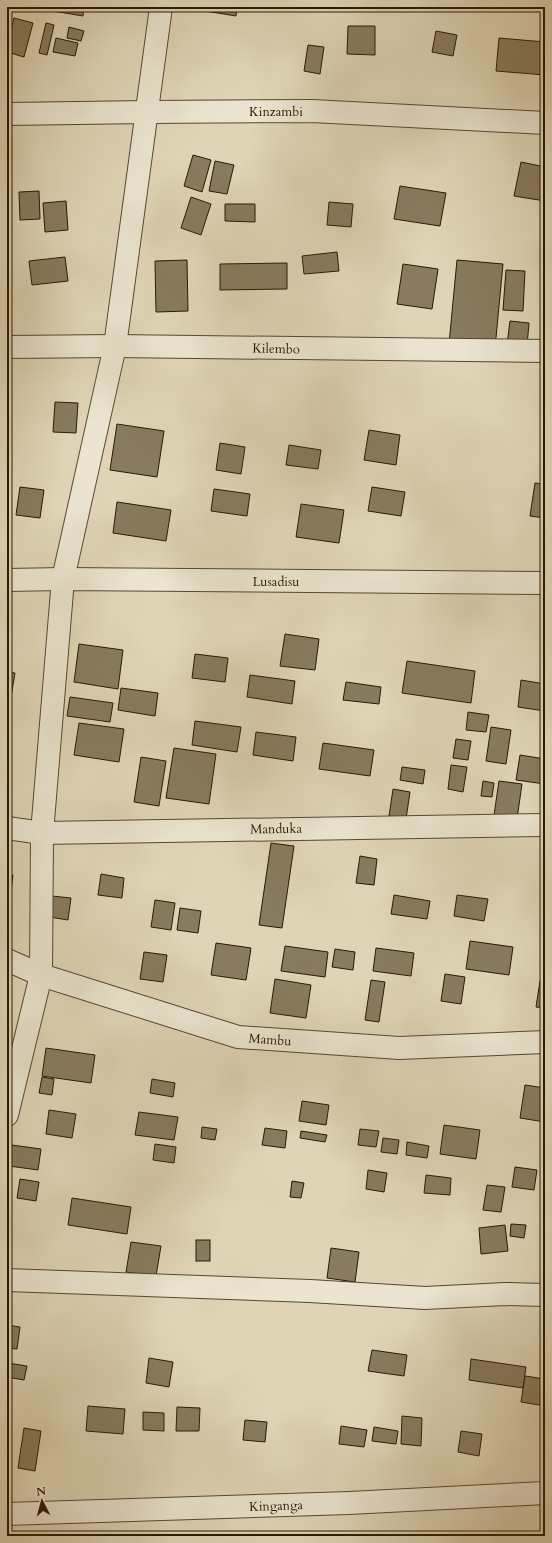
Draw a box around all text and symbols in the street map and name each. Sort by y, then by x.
street label: Kinzambi [249,103,303,121]
street label: Kilembo [252,340,300,358]
street label: Lusadisu [252,573,300,591]
street label: Manduka [250,820,302,838]
street label: Mambu [248,1030,292,1050]
north arrow [22,1481,62,1521]
text: N [35,1484,47,1500]
street label: Kinganga [249,1496,304,1516]

